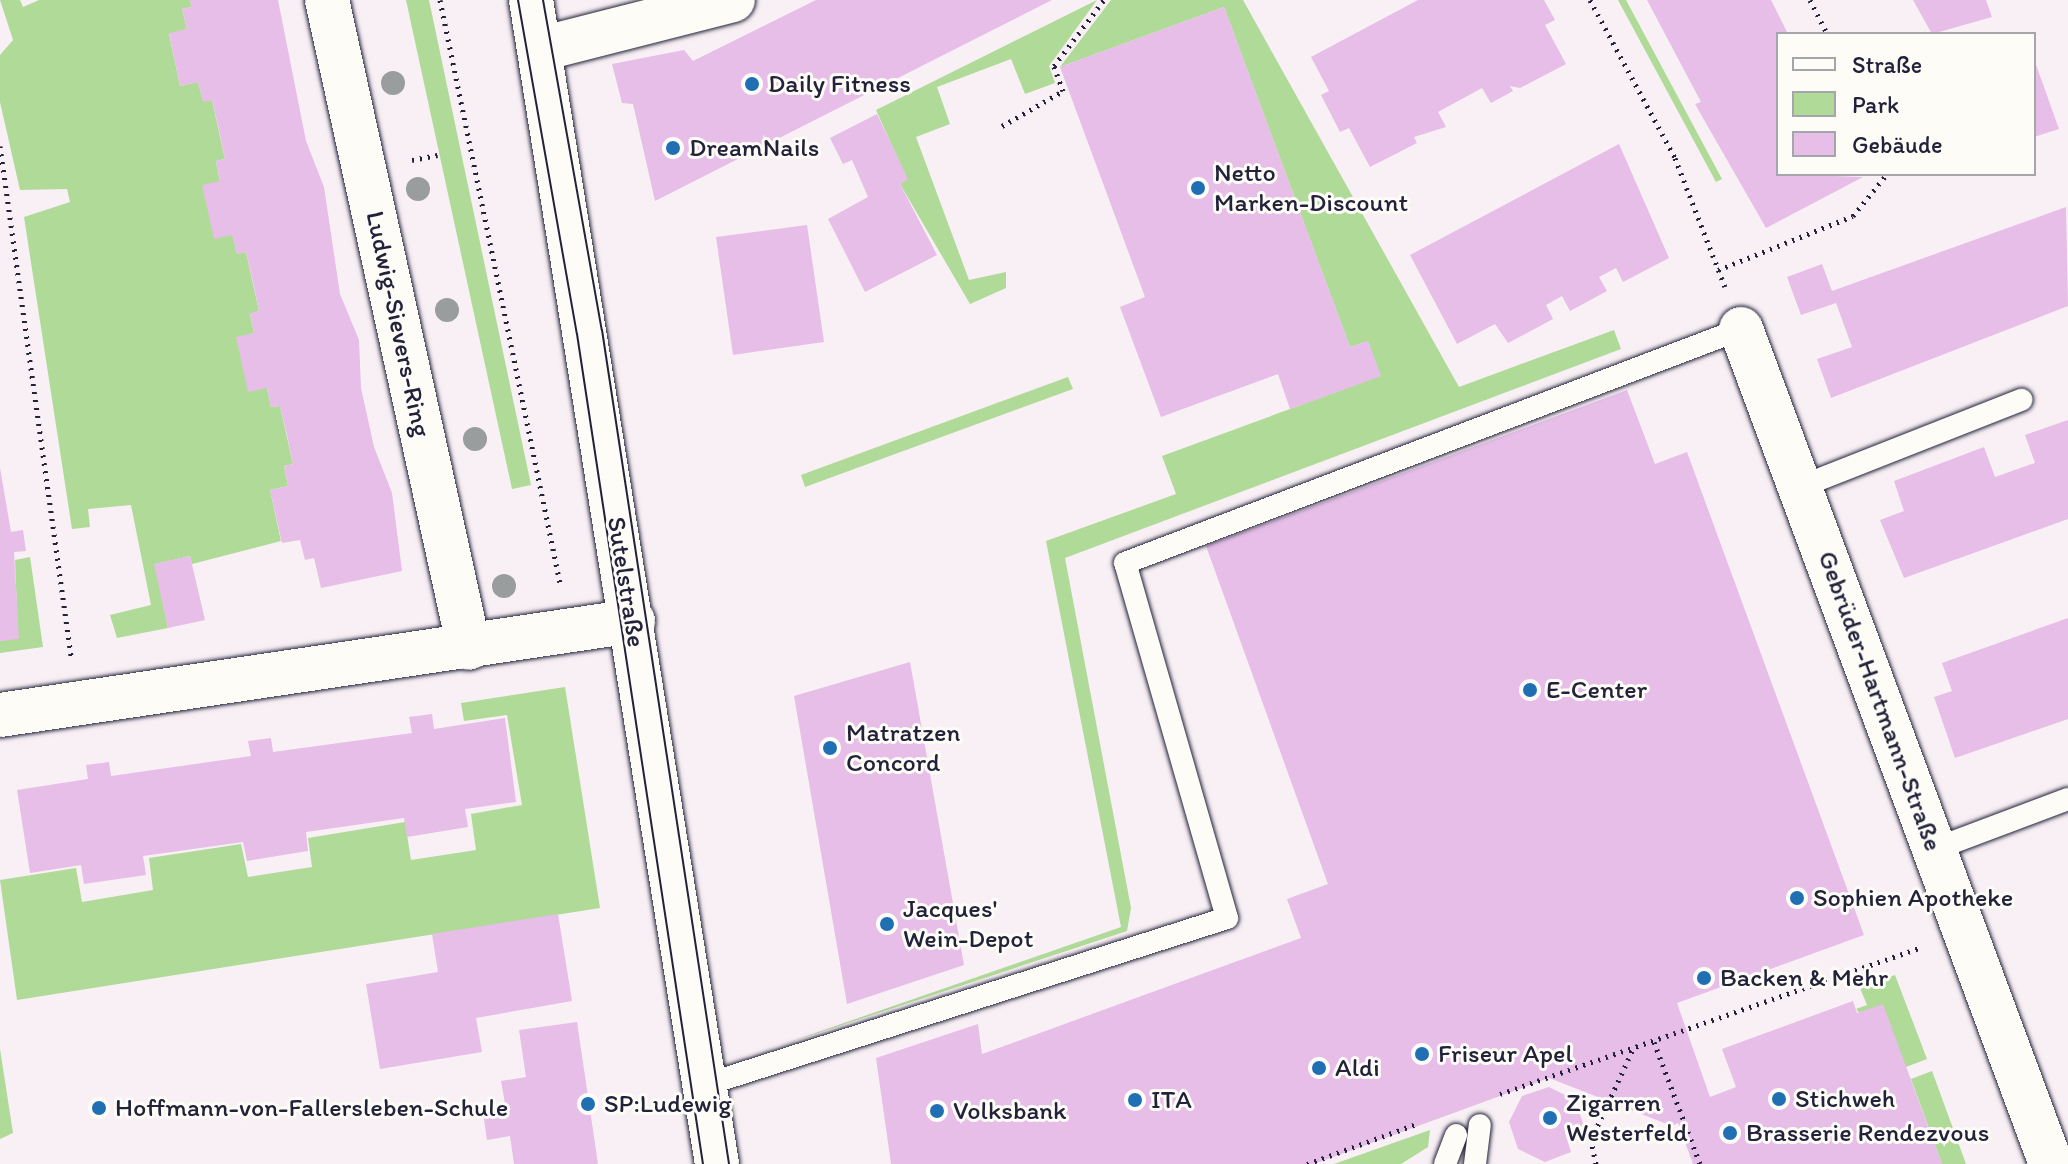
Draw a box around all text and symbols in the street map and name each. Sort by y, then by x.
legend [1776,32,2036,176]
text: Straße [1852,50,1922,79]
place label: Daily Fitness [768,68,910,100]
marker: Daily Fitness [743,75,761,93]
text: Park [1852,90,1899,119]
text: Gebäude [1852,130,1943,159]
place label: DreamNails [689,132,819,164]
marker: DreamNails [664,139,682,157]
place label: Netto Marken-Discount [1214,157,1408,218]
marker: Netto Marken-Discount [1189,179,1207,197]
street label: Ludwig-Sievers-Ring [359,208,437,440]
street label: Sutelstraße [600,515,652,649]
street label: Gebrüder-Hartmann-Straße [1811,547,1949,855]
place label: E-Center [1546,674,1647,706]
marker: E-Center [1521,681,1539,699]
place label: Matratzen Concord [846,717,960,778]
marker: Matratzen Concord [821,739,839,757]
place label: Sophien Apotheke [1813,882,2013,914]
marker: Sophien Apotheke [1788,889,1806,907]
place label: Jacques' Wein-Depot [903,893,1033,954]
marker: Jacques' Wein-Depot [878,915,896,933]
place label: Backen & Mehr [1720,962,1888,994]
marker: Backen & Mehr [1695,969,1713,987]
place label: Friseur Apel [1438,1038,1573,1070]
marker: Friseur Apel [1413,1045,1431,1063]
place label: Aldi [1335,1052,1380,1084]
marker: Aldi [1310,1059,1328,1077]
place label: Stichweh [1795,1083,1895,1115]
place label: ITA [1151,1084,1192,1116]
place label: Zigarren Westerfeld [1566,1087,1688,1148]
place label: SP:Ludewig [604,1088,732,1120]
marker: Stichweh [1770,1090,1788,1108]
marker: ITA [1126,1091,1144,1109]
place label: Hoffmann-von-Fallersleben-Schule [115,1092,508,1124]
marker: SP:Ludewig [579,1095,597,1113]
place label: Volksbank [953,1095,1066,1127]
marker: Hoffmann-von-Fallersleben-Schule [90,1099,108,1117]
marker: Volksbank [928,1102,946,1120]
marker: Zigarren Westerfeld [1541,1109,1559,1127]
place label: Brasserie Rendezvous [1746,1117,1990,1149]
marker: Brasserie Rendezvous [1721,1124,1739,1142]

